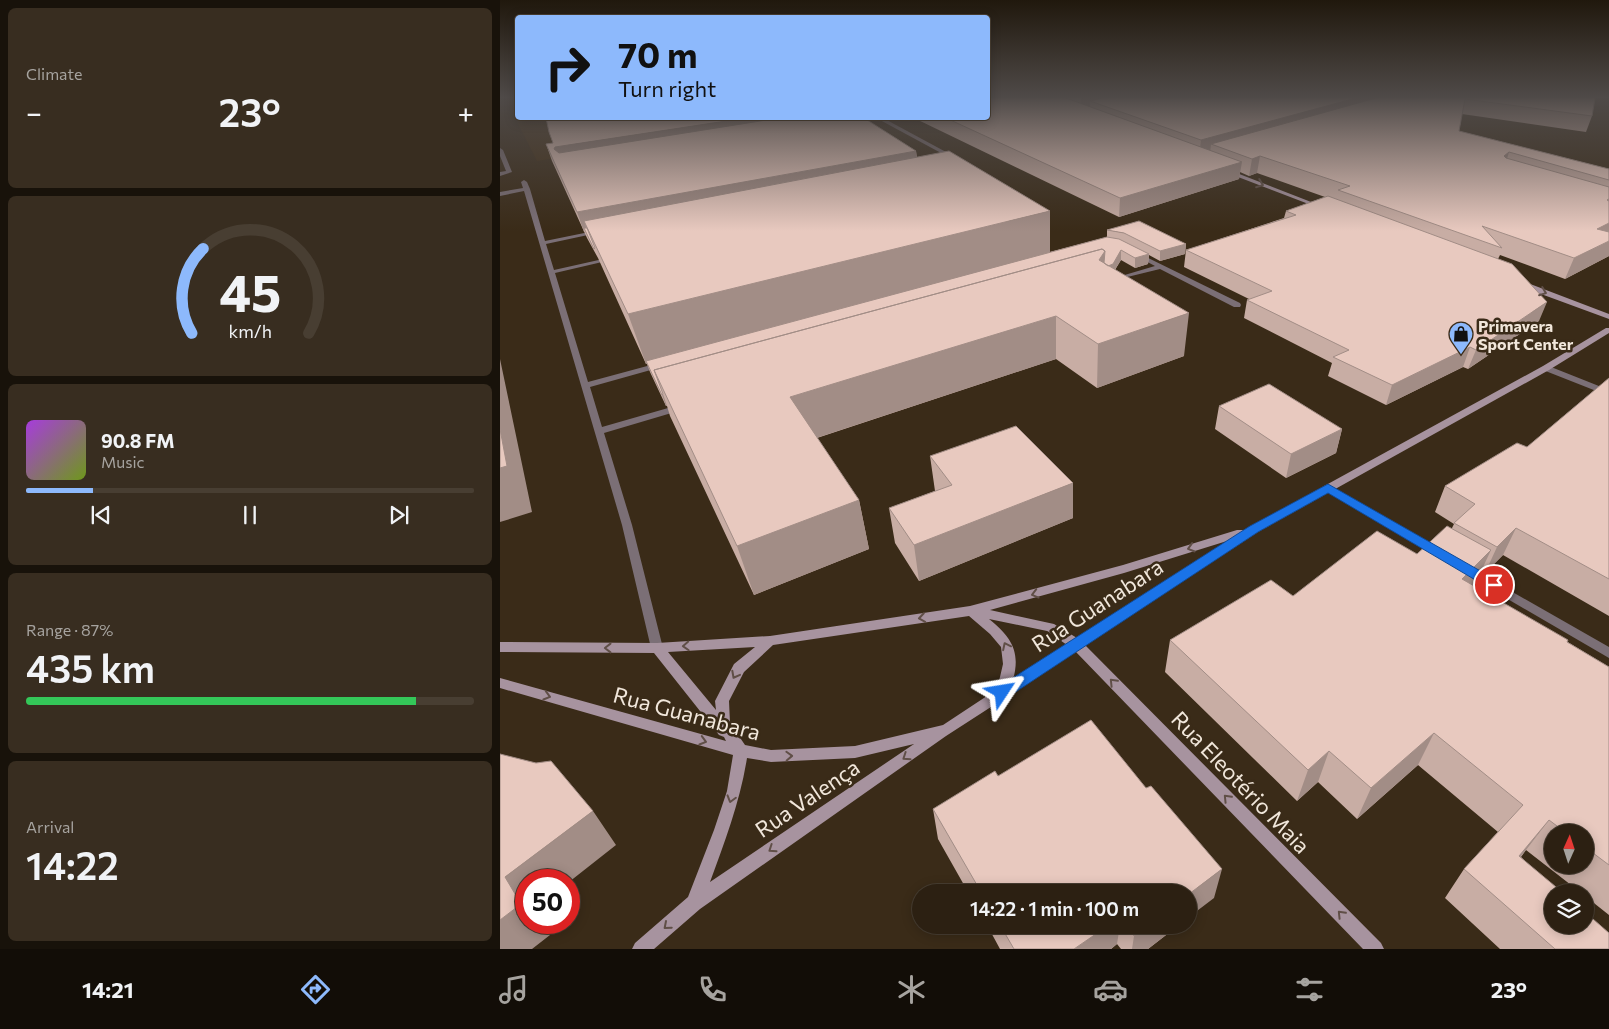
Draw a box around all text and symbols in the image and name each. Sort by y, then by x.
text: 70 m [618,32,698,75]
icon: right [535,35,600,100]
text: Climate [26,64,82,83]
text: Turn right [618,75,716,102]
text: 23° [219,88,281,135]
text: − [26,95,42,129]
text: + [458,95,474,129]
one-way arrow [1256,178,1264,188]
text: 45 [219,259,281,323]
one-way arrow [1538,286,1547,296]
place label: Primavera Sport Center [1478,316,1574,353]
text: km/h [228,320,272,342]
shop icon: Primavera Sport Center [1448,321,1474,355]
text: 90.8 FM [101,429,175,452]
text: Music [101,452,145,471]
icon: previous [87,501,115,529]
icon: pause [236,501,264,529]
icon: next [385,501,413,529]
one-way arrow [1187,543,1195,553]
street label: Rua Guanabara [1026,552,1168,658]
pin [1473,564,1515,606]
icon: arrive [1480,571,1508,599]
one-way arrow [1030,588,1039,599]
one-way arrow [917,612,925,623]
text: Range · 87% [26,620,113,639]
one-way arrow [682,641,690,652]
one-way arrow [1003,642,1013,651]
one-way arrow [604,643,612,653]
text: 435 km [26,644,155,691]
position arrow [975,665,1027,717]
one-way arrow [731,670,741,679]
one-way arrow [1110,679,1119,688]
street label: Rua Guanabara [610,680,764,746]
one-way arrow [542,691,550,701]
street label: Rua Eleotério Maia [1166,705,1316,859]
one-way arrow [699,735,707,745]
one-way arrow [785,750,793,761]
one-way arrow [902,751,911,761]
street label: Rua Valença [750,753,864,843]
one-way arrow [727,795,737,803]
one-way arrow [1224,795,1233,804]
text: Arrival [26,817,74,836]
north arrow [1544,824,1594,874]
map controls [1544,824,1594,934]
text: 14:22 [26,841,119,888]
one-way arrow [768,843,778,852]
speed limit sign: 50 [515,869,580,934]
button: layers [1544,884,1594,934]
text: 14:22 · 1 min · 100 m [970,897,1139,920]
one-way arrow [1338,911,1347,920]
one-way arrow [664,920,673,929]
icon: directions [298,972,333,1007]
icon: music [496,972,531,1007]
icon: phone [695,972,730,1007]
icon: climate [894,972,929,1007]
icon: car [1093,972,1128,1007]
icon: filters [1292,972,1327,1007]
text: 14:21 [82,976,134,1003]
text: 23° [1491,976,1527,1003]

